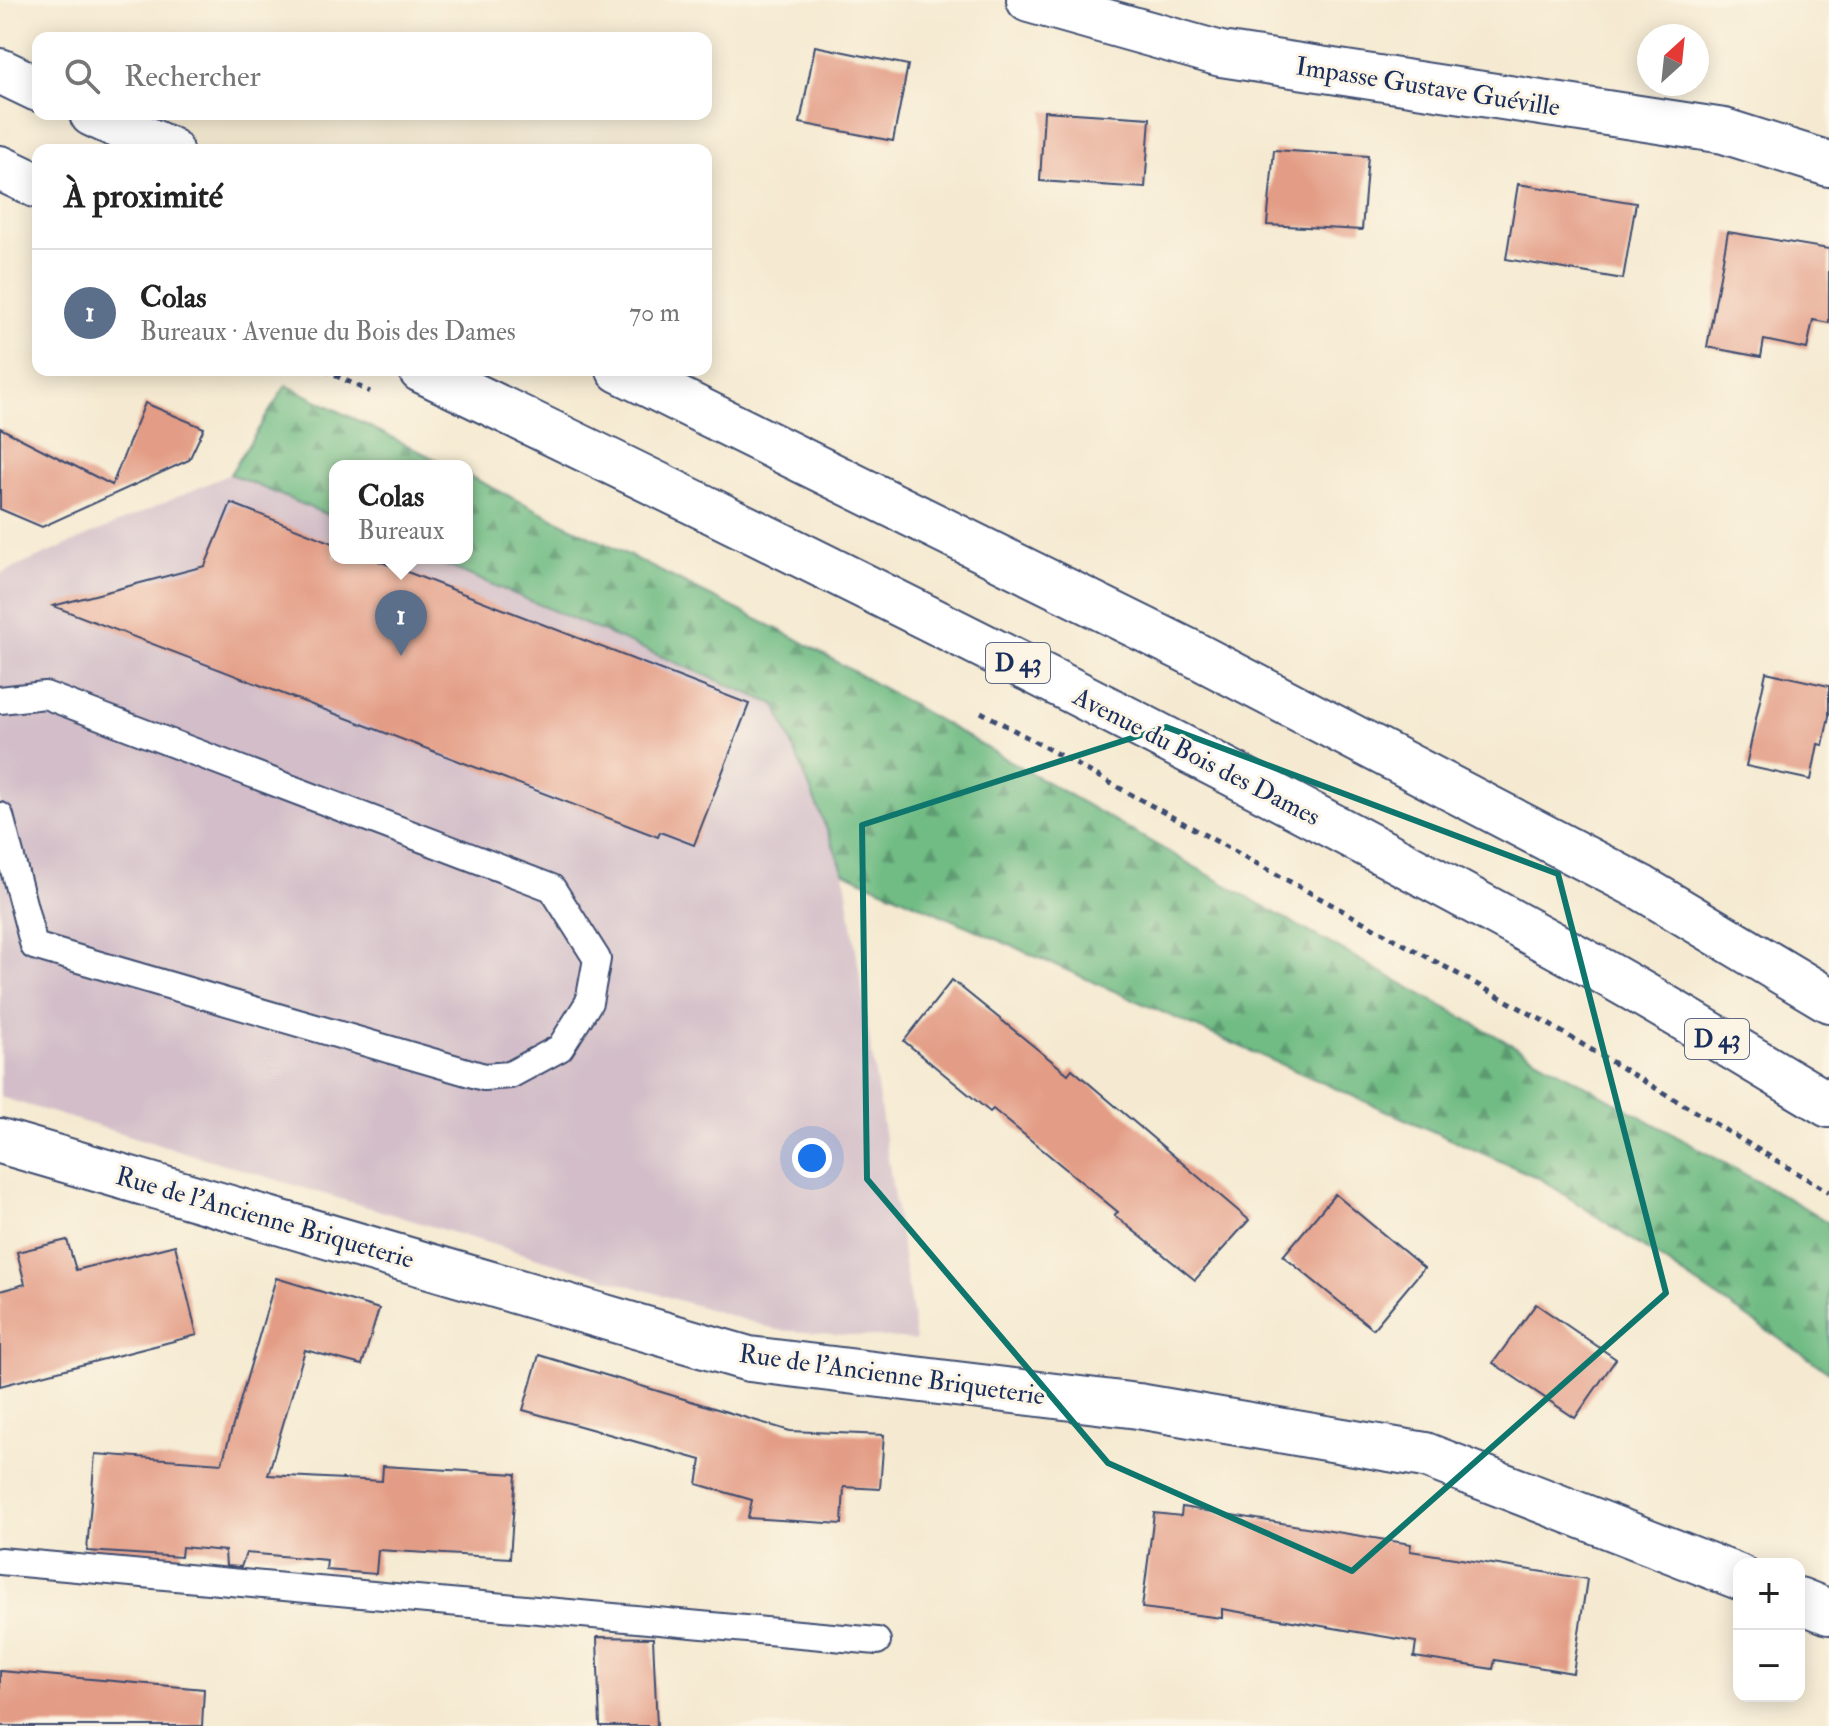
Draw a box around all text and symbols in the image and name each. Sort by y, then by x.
north arrow [1637,24,1709,96]
search box [32,32,712,120]
street label: Impasse Gustave Guéville [1293,50,1562,125]
icon: search [60,54,104,98]
text: Rechercher [124,58,261,95]
text: À proximité [64,175,223,218]
text: Colas [140,279,207,316]
text: 1 [85,297,95,329]
text: 70 m [629,297,680,329]
text: Bureaux · Avenue du Bois des Dames [140,316,516,348]
popup [329,460,473,564]
text: Colas [358,478,424,515]
text: Bureaux [358,515,444,547]
pin: 1 [375,590,427,656]
road number: D 43 [986,643,1050,683]
street label: Avenue du Bois des Dames [1067,680,1326,833]
road number: D 43 [1685,1019,1749,1059]
your location [792,1138,832,1178]
street label: Rue de l'Ancienne Briqueterie [112,1160,418,1276]
street label: Rue de l'Ancienne Briqueterie [737,1338,1047,1412]
map controls [1733,1558,1805,1702]
button: + [1733,1558,1805,1630]
button: − [1733,1630,1805,1702]

